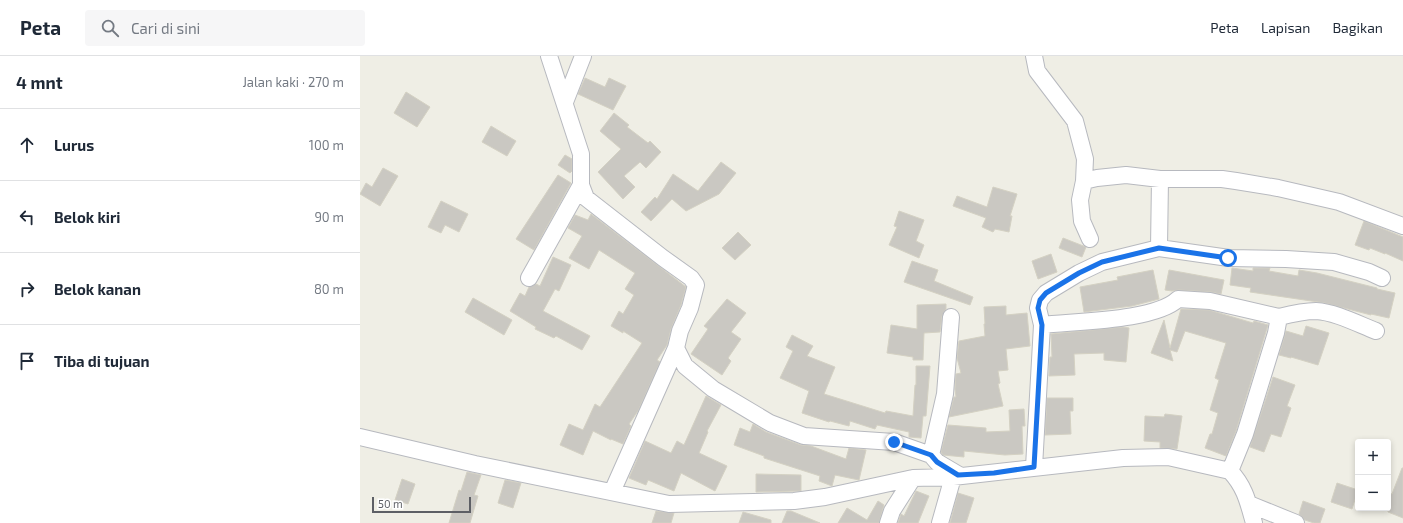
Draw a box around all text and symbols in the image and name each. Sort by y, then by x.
search box [85,10,365,46]
text: Peta [20,16,61,39]
icon: search [99,17,121,39]
text: Cari di sini [131,19,200,37]
text: Peta [1210,19,1239,36]
text: Lapisan [1261,19,1310,36]
text: Bagikan [1332,19,1383,36]
text: 4 mnt [16,72,63,92]
text: Jalan kaki · 270 m [242,74,344,90]
icon: ahead [16,134,38,156]
text: Lurus [54,136,94,154]
text: 100 m [309,137,344,153]
icon: left [16,206,38,228]
text: Belok kiri [54,208,120,226]
text: 90 m [314,209,344,225]
route start [1219,249,1237,267]
icon: right [16,278,38,300]
text: Belok kanan [54,280,141,298]
text: 80 m [314,281,344,297]
icon: arrive [16,350,38,372]
text: Tiba di tujuan [54,352,150,370]
route end [885,433,903,451]
map controls [1355,439,1391,511]
button: + [1355,439,1391,475]
button: − [1355,475,1391,511]
scale bar [372,495,471,514]
text: 50 m [378,497,403,510]

